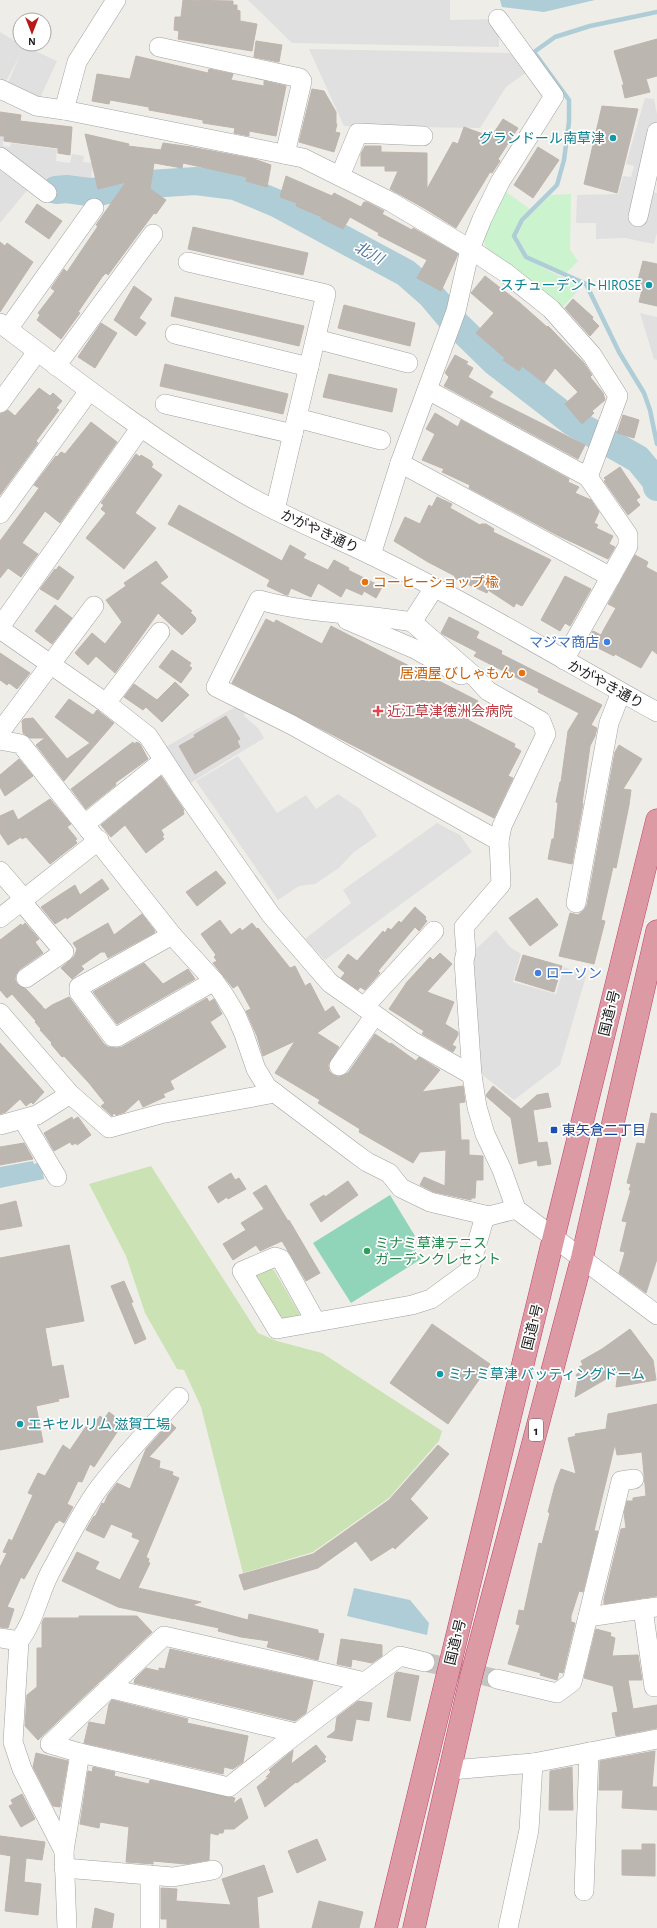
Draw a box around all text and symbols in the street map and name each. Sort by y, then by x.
north arrow [12,12,52,52]
text: N [28,36,36,47]
place label: グランドール南草津 [479,131,605,146]
marker: グランドール南草津 [608,133,618,143]
water label: 北川 [352,239,388,268]
place label: スチューデントHIROSE [500,278,641,293]
marker: スチューデントHIROSE [644,280,654,290]
street label: かがやき通り [279,507,361,556]
place label: コーヒーショップ楡 [373,575,499,590]
marker: コーヒーショップ楡 [360,577,370,587]
place label: マジマ商店 [529,635,599,650]
marker: マジマ商店 [602,637,612,647]
street label: かがやき通り [565,658,646,711]
place label: 居酒屋 びしゃもん [400,666,514,681]
marker: 居酒屋 びしゃもん [517,668,527,678]
place label: 近江草津徳洲会病院 [387,703,513,719]
marker: 近江草津徳洲会病院 [372,705,384,717]
place label: ローソン [546,967,602,981]
marker: ローソン [533,968,543,978]
street label: 国道1号 [597,989,622,1038]
place label: 東矢倉二丁目 [562,1123,646,1138]
marker: 東矢倉二丁目 [549,1125,559,1135]
place label: ミナミ草津テニス ガーデンクレセント [375,1236,501,1267]
marker: ミナミ草津テニス ガーデンクレセント [362,1246,372,1256]
street label: 国道1号 [520,1303,545,1352]
place label: ミナミ草津 バッティングドーム [448,1367,645,1382]
marker: ミナミ草津 バッティングドーム [435,1369,445,1379]
place label: エキセルリム 滋賀工場 [28,1417,170,1432]
marker: エキセルリム 滋賀工場 [15,1419,25,1429]
road number: 1 [529,1419,543,1441]
street label: 国道1号 [443,1618,468,1667]

